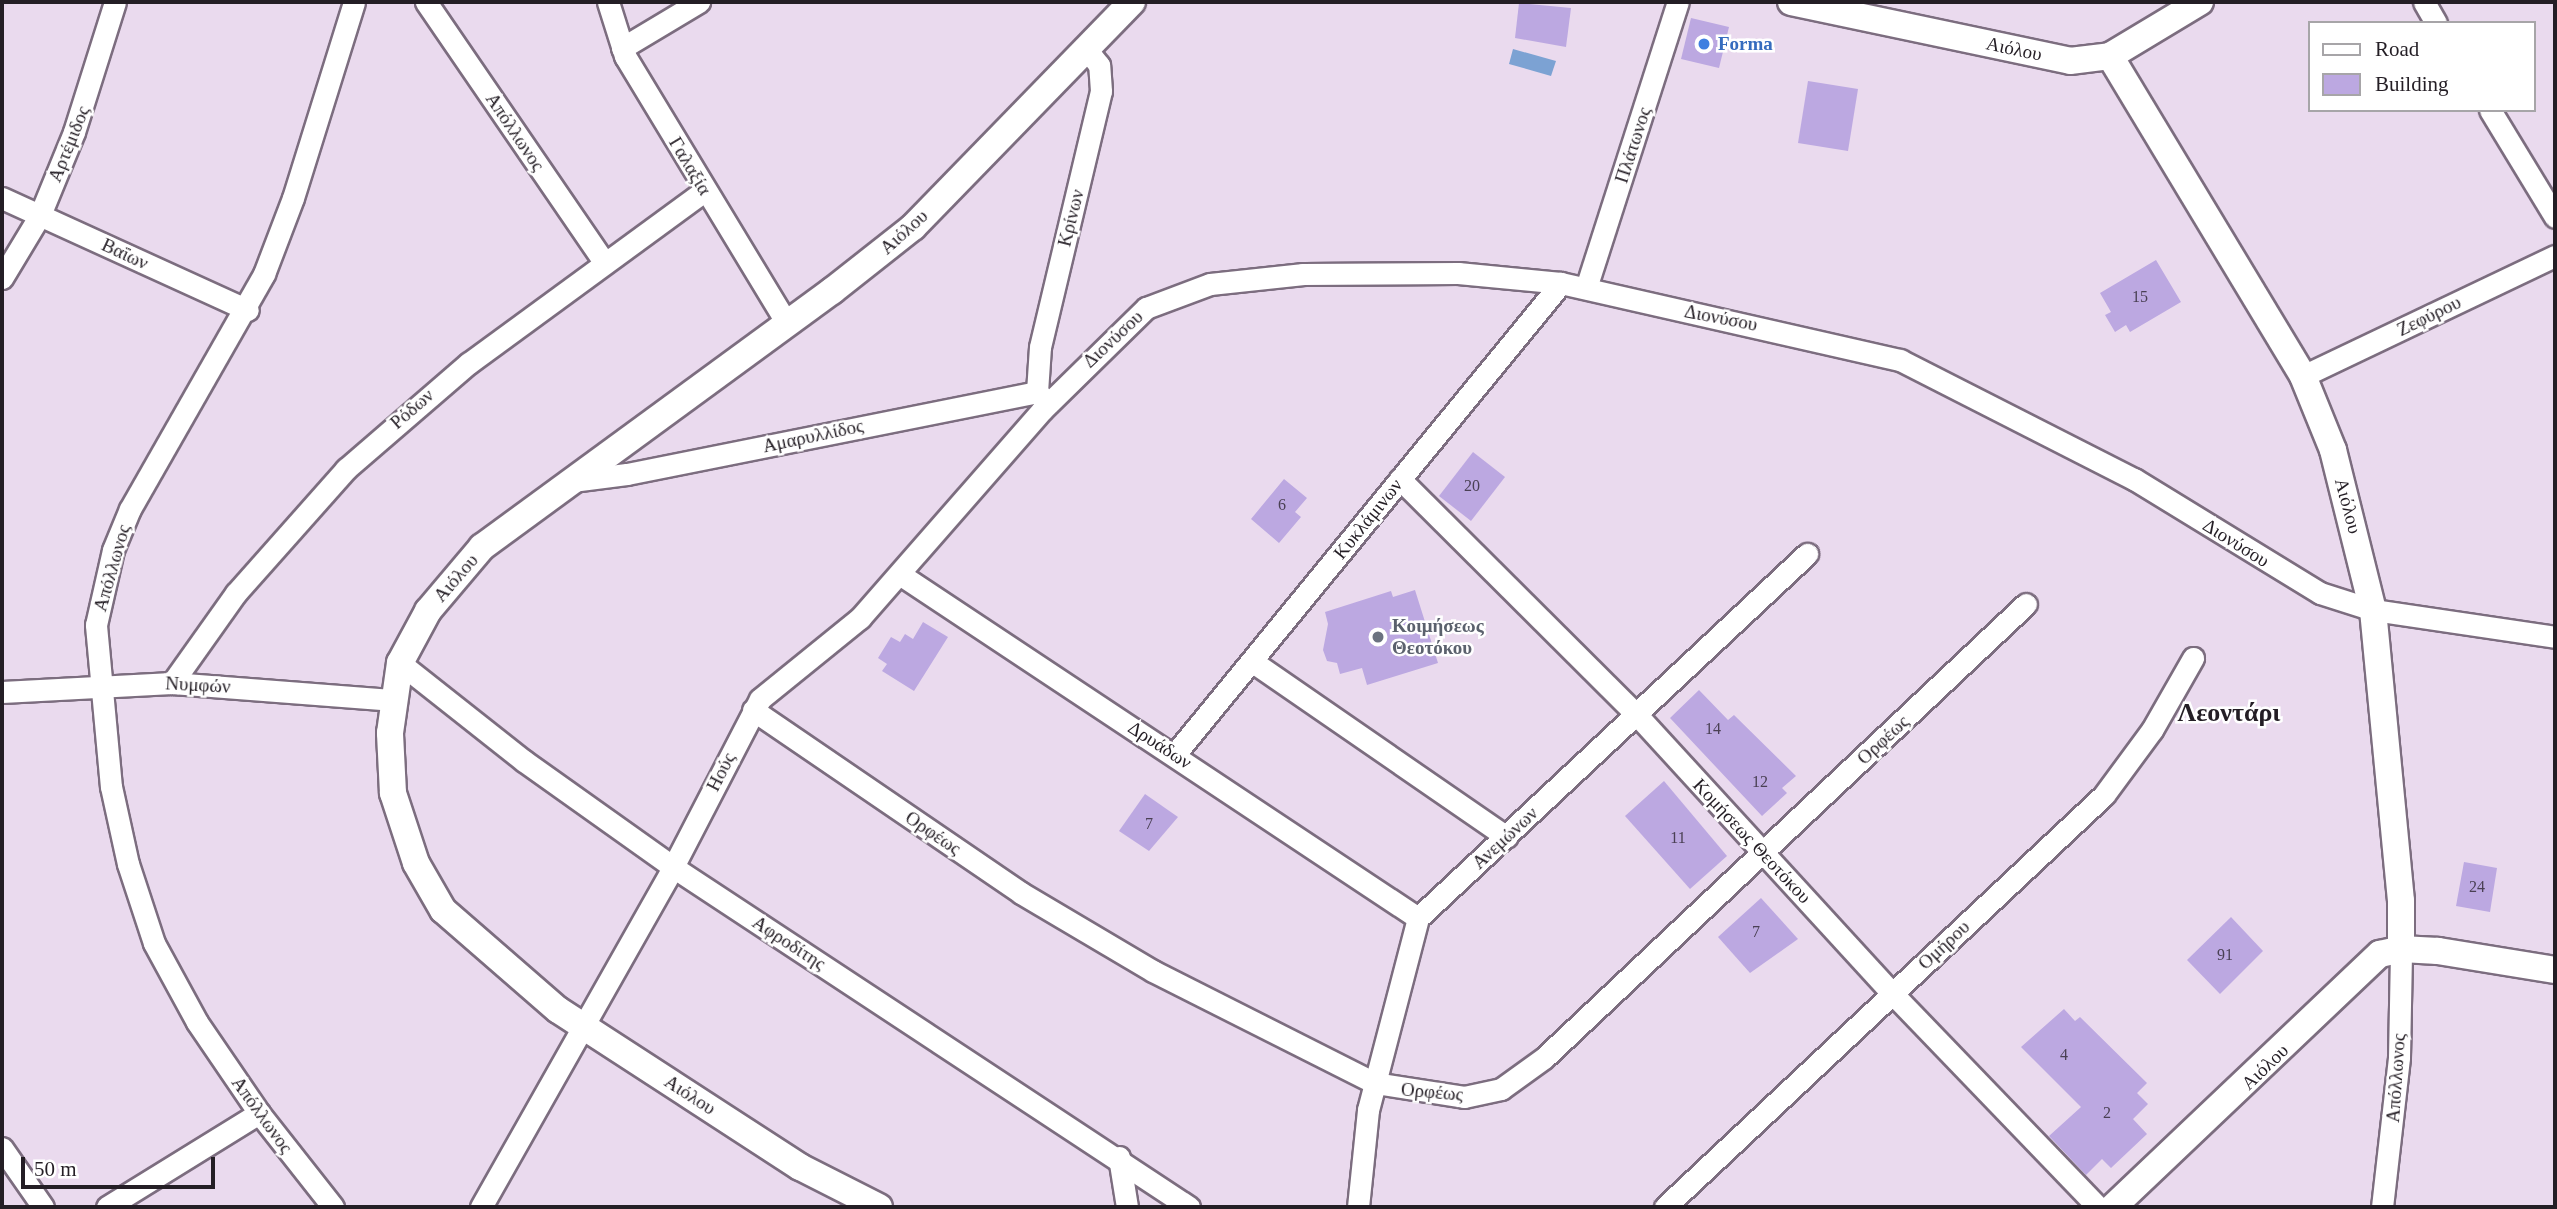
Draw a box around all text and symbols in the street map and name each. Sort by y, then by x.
legend [2308,21,2536,112]
street label: Αιόλου [1984,32,2044,66]
place label: Forma [1718,33,1773,55]
marker: Forma [1696,36,1712,52]
text: Road [2375,37,2419,61]
text: Building [2375,72,2449,96]
street label: Απόλλωνος [481,89,549,175]
street label: Αρτέμιδος [43,103,95,185]
street label: Πλάτωνος [1610,104,1656,186]
street label: Γαλαξία [664,133,716,199]
street label: Κρίνων [1053,187,1089,249]
street label: Αιόλου [875,205,933,259]
street label: Βαΐων [98,233,152,275]
house number: 15 [2132,287,2148,307]
street label: Ζεφύρου [2393,291,2465,341]
street label: Διονύσου [1683,300,1759,336]
street label: Διονύσου [1078,305,1148,373]
street label: Ρόδων [386,384,438,434]
street label: Αμαρυλλίδος [761,414,865,458]
street label: Κυκλάμινων [1329,474,1407,564]
house number: 20 [1464,476,1480,496]
street label: Αιόλου [2330,476,2366,536]
house number: 6 [1278,495,1286,515]
street label: Διονύσου [2199,514,2273,572]
street label: Απόλλωνος [89,522,135,614]
street label: Αιόλου [429,549,483,607]
place label: Κοιμήσεως Θεοτόκου [1392,615,1484,659]
marker: Κοιμήσεως Θεοτόκου [1370,629,1386,645]
street label: Νυμφών [165,672,231,698]
district label: Λεοντάρι [2178,697,2280,729]
street label: Ορφέως [1852,710,1914,770]
street label: Δρυάδων [1124,716,1196,774]
house number: 14 [1705,719,1721,739]
street label: Ηούς [702,749,740,795]
house number: 12 [1752,772,1768,792]
street label: Κομήσεως Θεοτόκου [1688,774,1816,908]
street label: Ανεμώνων [1468,802,1542,874]
street label: Ορφέως [901,806,965,860]
house number: 7 [1145,814,1153,834]
house number: 11 [1670,828,1686,848]
house number: 24 [2469,877,2485,897]
street label: Αφροδίτης [748,911,830,975]
street label: Ομήρου [1913,915,1975,975]
house number: 7 [1752,922,1760,942]
house number: 91 [2217,945,2233,965]
street label: Απόλλωνος [2382,1033,2410,1123]
street label: Αιόλου [2237,1039,2293,1095]
house number: 4 [2060,1045,2068,1065]
street label: Αιόλου [660,1070,720,1120]
street label: Απόλλωνος [227,1072,297,1158]
street label: Ορφέως [1400,1078,1464,1106]
house number: 2 [2103,1103,2111,1123]
scale bar [24,1142,219,1186]
text: 50 m [34,1157,77,1181]

